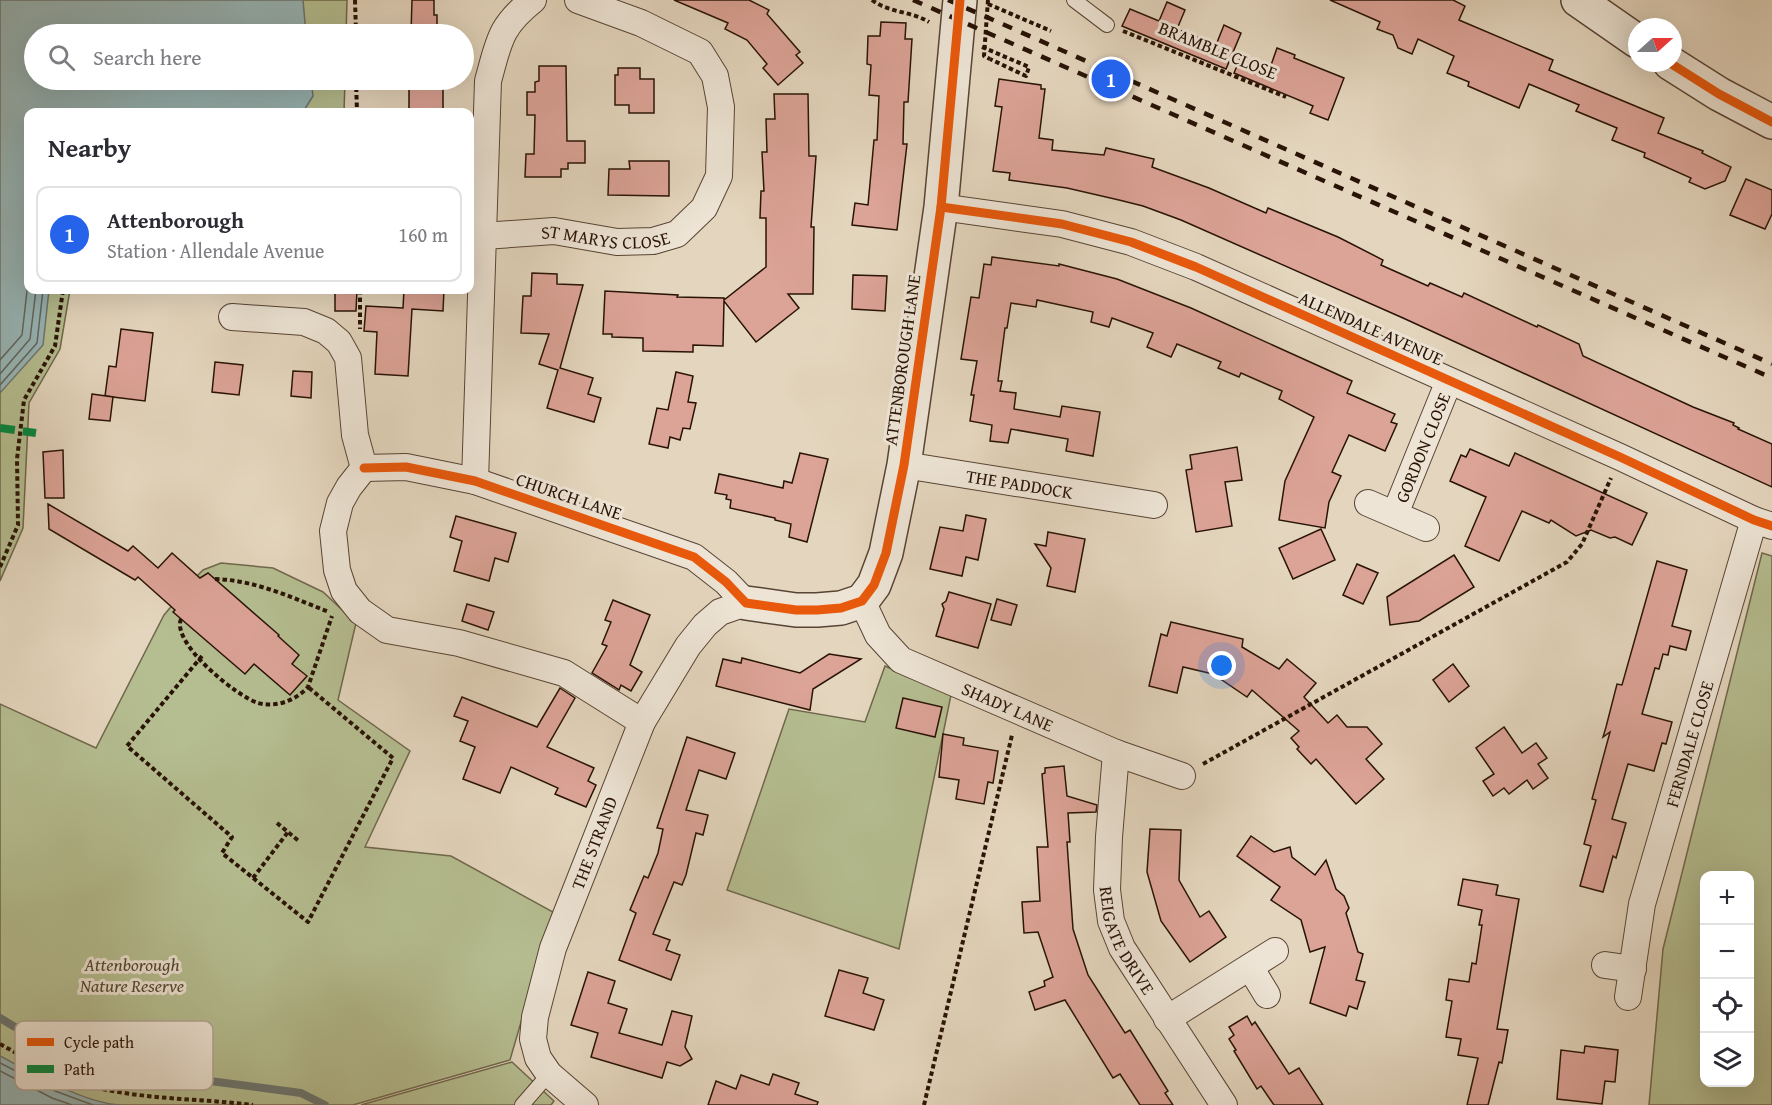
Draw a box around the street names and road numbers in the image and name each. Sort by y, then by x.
street label: BRAMBLE CLOSE [1155,14,1281,86]
street label: ST MARYS CLOSE [540,217,673,256]
street label: ATTENBOROUGH LANE [877,273,927,447]
street label: ALLENDALE AVENUE [1294,284,1448,372]
street label: GORDON CLOSE [1388,388,1457,507]
street label: THE PADDOCK [964,462,1075,505]
street label: CHURCH LANE [513,465,625,527]
street label: SHADY LANE [958,674,1058,738]
street label: FERNDALE CLOSE [1657,677,1720,810]
street label: THE STRAND [564,792,624,894]
street label: REIGATE DRIVE [1093,885,1162,999]

